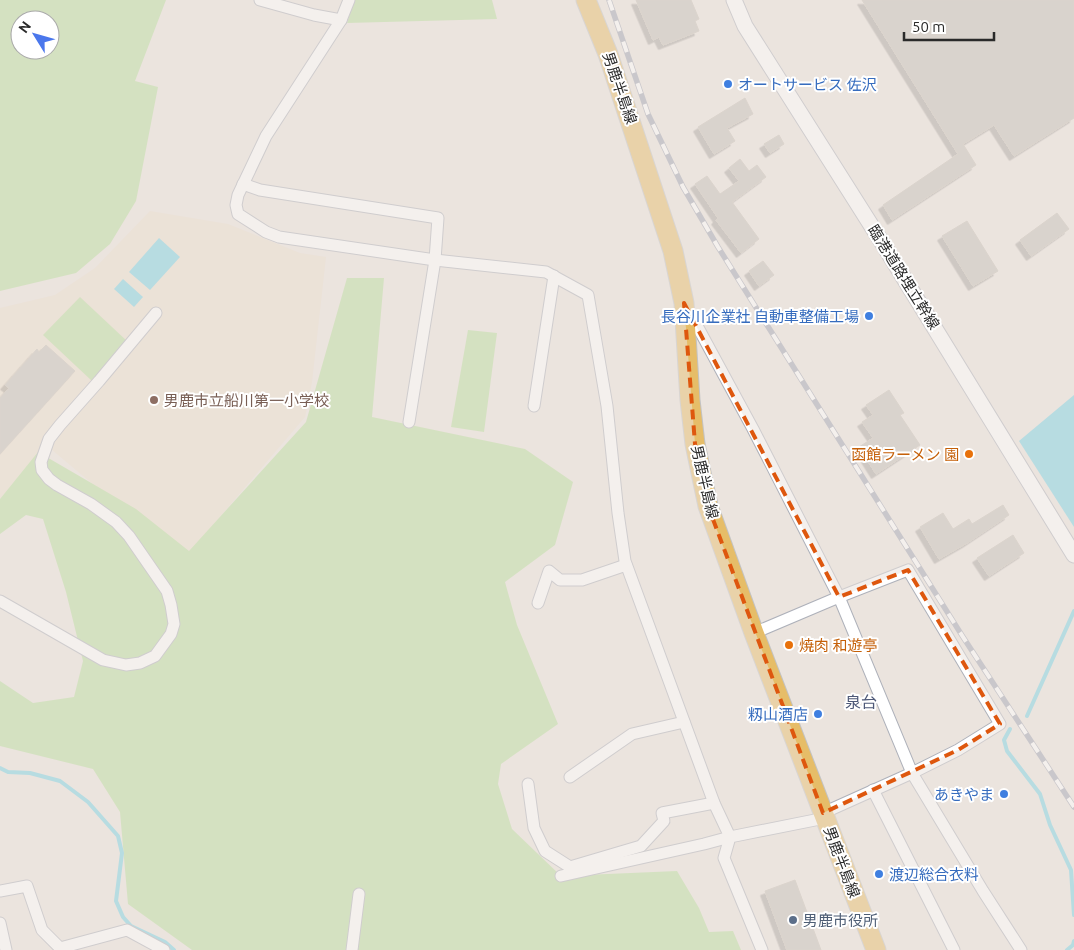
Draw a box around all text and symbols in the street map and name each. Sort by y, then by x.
north arrow [10,10,60,60]
scale bar [904,10,994,42]
text: N [15,18,34,36]
text: 50 m [912,18,945,35]
street label: 男鹿半島線 [600,50,640,126]
place label: オートサービス 佐沢 [738,76,876,93]
marker: オートサービス 佐沢 [722,78,734,90]
street label: 臨港道路埋立幹線 [865,222,943,332]
place label: 長谷川企業社 自動車整備工場 [661,308,859,325]
marker: 長谷川企業社 自動車整備工場 [863,310,875,322]
place label: 男鹿市立船川第一小学校 [164,392,329,409]
marker: 男鹿市立船川第一小学校 [148,394,160,406]
street label: 男鹿半島線 [688,444,722,520]
place label: 函館ラーメン 園 [851,446,959,463]
marker: 函館ラーメン 園 [963,448,975,460]
place label: 焼肉 和遊亭 [799,637,877,654]
marker: 焼肉 和遊亭 [783,639,795,651]
district label: 泉台 [845,693,877,711]
place label: 籾山酒店 [748,706,808,723]
marker: 籾山酒店 [812,708,824,720]
place label: あきやま [934,786,994,803]
marker: あきやま [998,788,1010,800]
street label: 男鹿半島線 [821,824,863,900]
place label: 渡辺総合衣料 [889,866,979,883]
marker: 渡辺総合衣料 [873,868,885,880]
place label: 男鹿市役所 [803,912,878,929]
marker: 男鹿市役所 [787,914,799,926]

